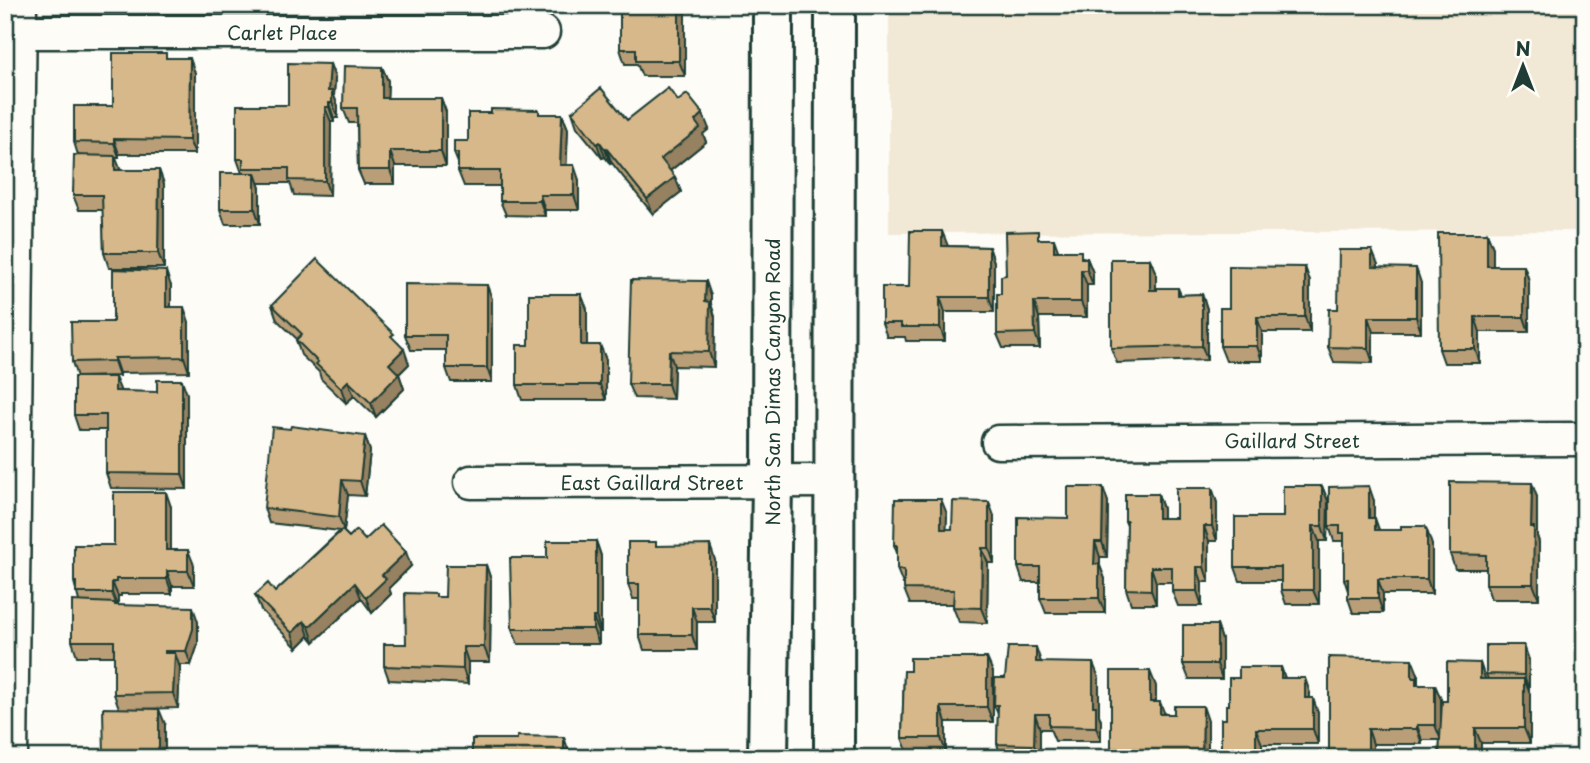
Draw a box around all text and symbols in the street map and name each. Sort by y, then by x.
street label: Carlet Place [227,18,337,46]
north arrow [1488,32,1558,102]
text: N [1515,34,1531,62]
street label: North San Dimas Canyon Road [758,238,786,526]
street label: Gaillard Street [1224,426,1360,454]
street label: East Gaillard Street [561,468,744,496]

